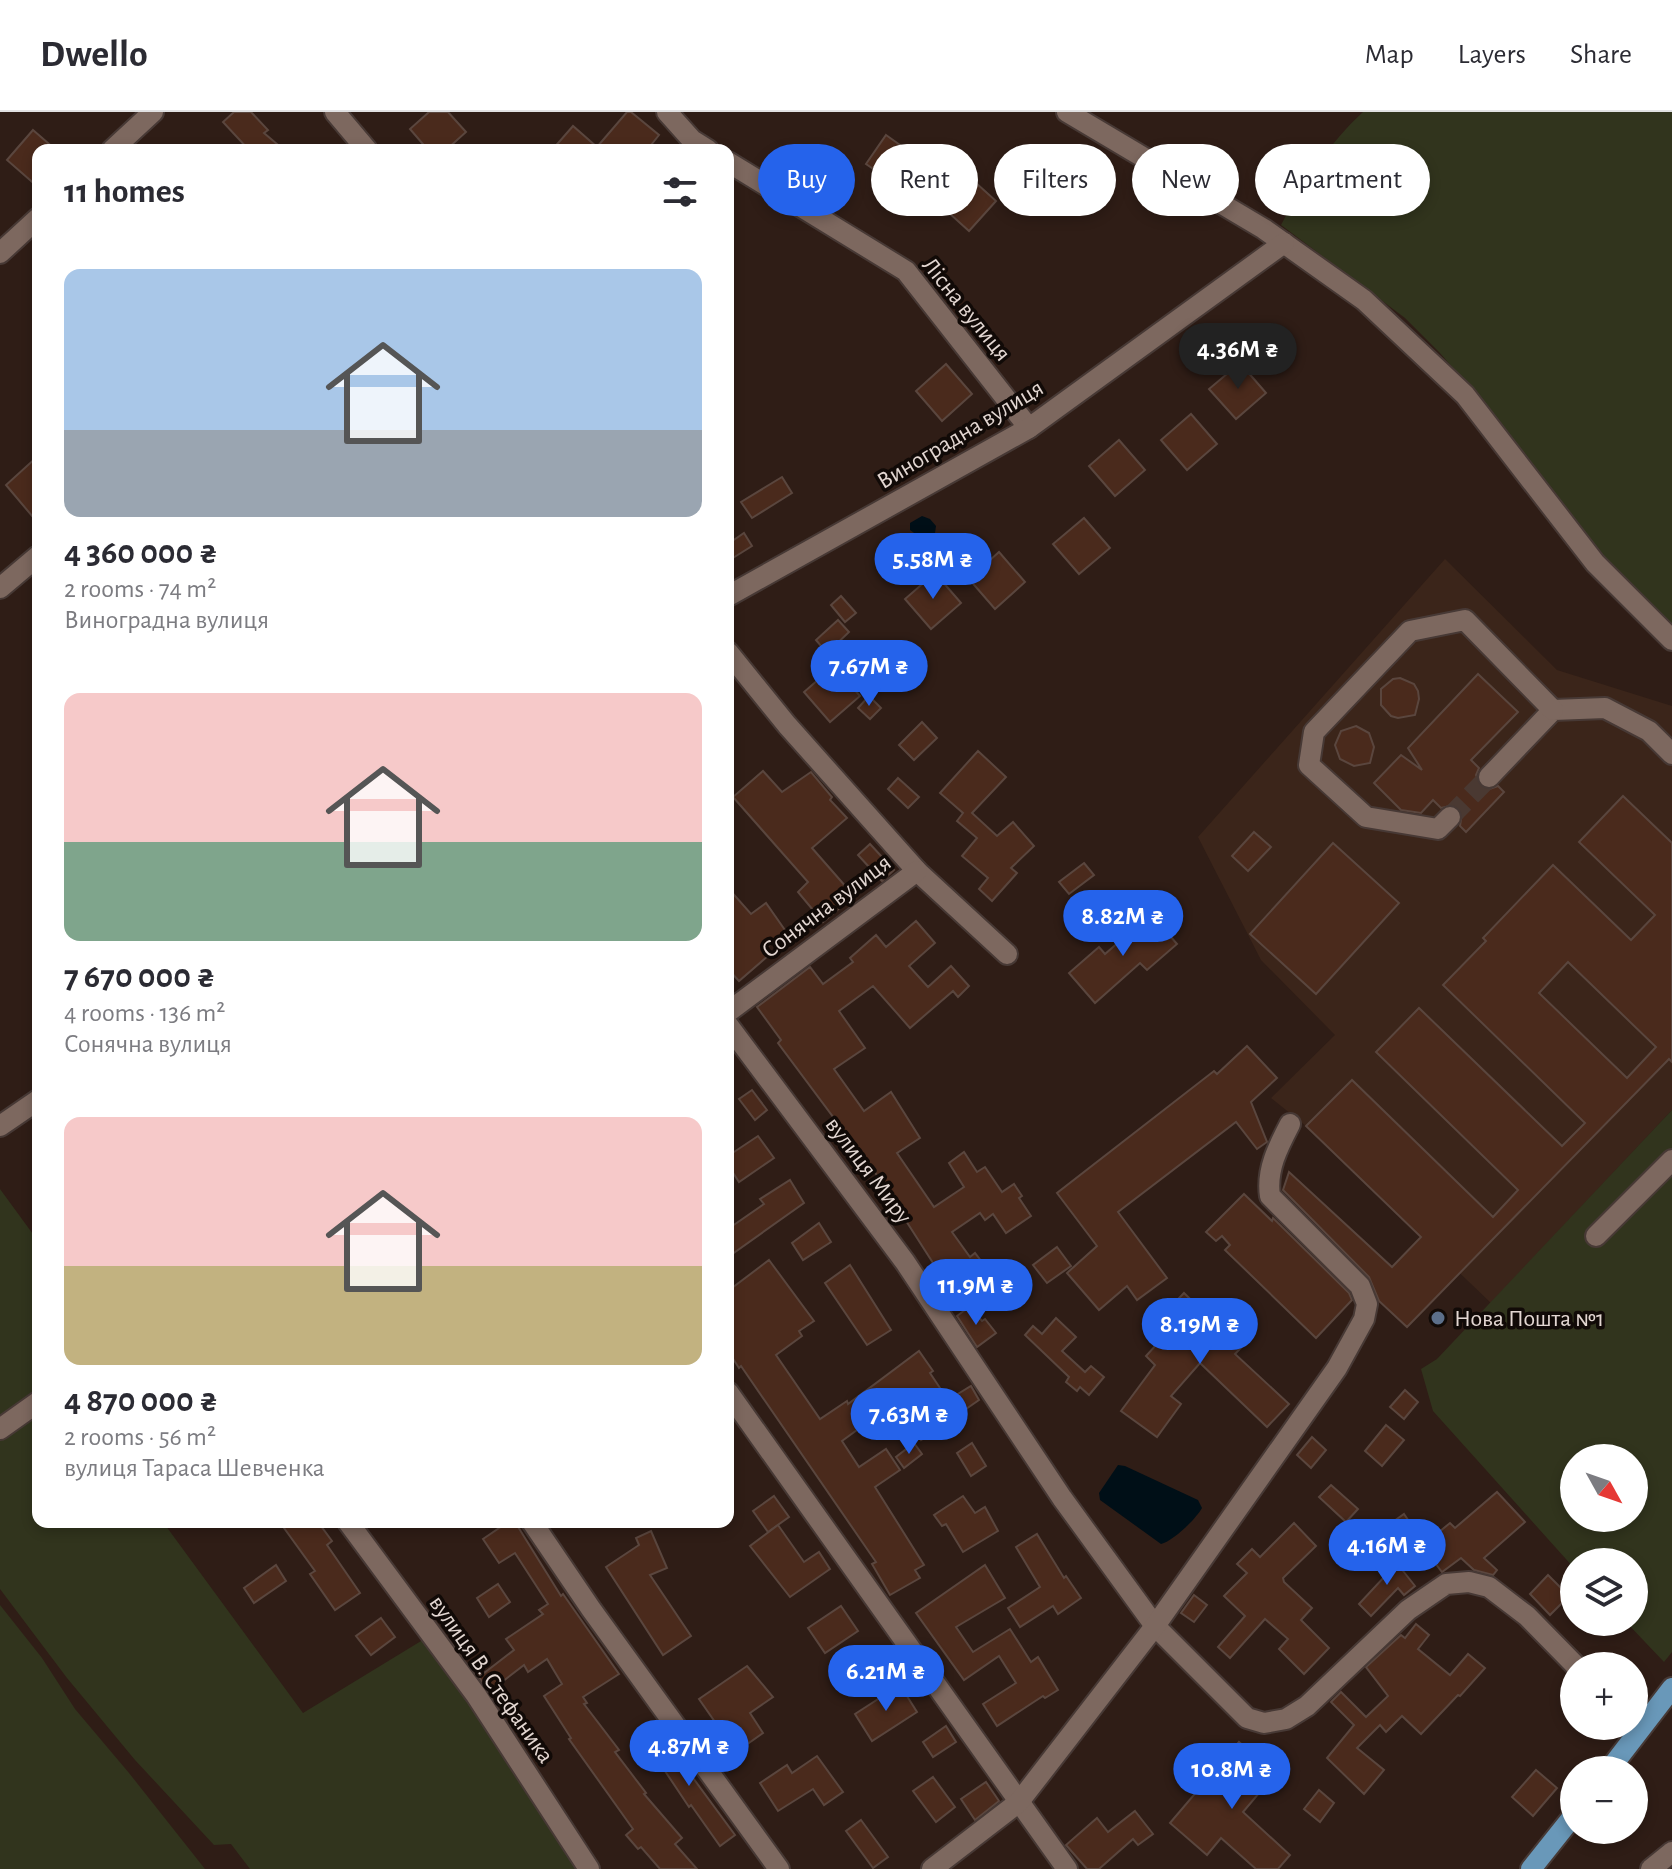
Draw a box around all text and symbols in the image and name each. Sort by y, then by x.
text: Dwello [40,36,148,74]
text: Map [1365,41,1414,69]
text: Layers [1458,41,1526,69]
text: Share [1570,41,1632,69]
chip: Buy [758,144,855,216]
chip: Rent [871,144,978,216]
chip: Filters [994,144,1116,216]
chip: New [1132,144,1239,216]
chip: Apartment [1255,144,1430,216]
icon: filters [658,170,702,214]
text: 11 homes [64,175,185,209]
street label: Лісна вулиця [917,253,1015,366]
icon: home [311,321,455,465]
pin: 4.36M ₴ [1164,323,1312,391]
text: 4.36M ₴ [1197,336,1279,362]
street label: Виноградна вулиця [873,376,1048,494]
pin: 5.58M ₴ [859,533,1007,601]
text: 4 360 000 ₴ [64,536,218,570]
text: 5.58M ₴ [893,546,973,572]
text: 2 rooms · 74 m² [64,576,216,602]
text: Виноградна вулиця [64,607,269,633]
pin: 7.67M ₴ [795,640,943,708]
text: 7.67M ₴ [829,653,909,679]
icon: home [311,745,455,889]
street label: Сонячна вулиця [757,851,896,963]
pin: 8.82M ₴ [1049,890,1197,958]
text: 8.82M ₴ [1081,903,1165,929]
text: 7 670 000 ₴ [64,960,216,994]
text: 4 rooms · 136 m² [64,1000,225,1026]
text: Сонячна вулиця [64,1031,232,1057]
street label: вулиця Миру [821,1113,916,1229]
icon: home [311,1169,455,1313]
pin: 11.9M ₴ [902,1259,1050,1327]
text: 11.9M ₴ [938,1272,1014,1298]
pin: 8.19M ₴ [1126,1298,1274,1366]
place label: Нова Пошта №1 [1454,1307,1604,1331]
marker: Нова Пошта №1 [1429,1309,1447,1327]
text: 8.19M ₴ [1160,1311,1240,1337]
text: 4 870 000 ₴ [64,1384,218,1418]
pin: 7.63M ₴ [835,1388,983,1456]
text: 7.63M ₴ [869,1401,949,1427]
text: 2 rooms · 56 m² [64,1424,216,1450]
north arrow [1560,1444,1648,1532]
map controls [1560,1444,1648,1844]
text: вулиця Тараса Шевченка [64,1455,325,1481]
pin: 4.16M ₴ [1313,1519,1461,1587]
text: 4.16M ₴ [1347,1532,1427,1558]
button: layers [1560,1548,1648,1636]
street label: вулиця В. Стефаника [424,1591,558,1768]
pin: 6.21M ₴ [812,1645,960,1713]
button: + [1560,1652,1648,1740]
text: 6.21M ₴ [846,1658,926,1684]
pin: 4.87M ₴ [615,1720,763,1788]
text: 4.87M ₴ [648,1733,730,1759]
pin: 10.8M ₴ [1158,1743,1306,1811]
text: 10.8M ₴ [1191,1756,1273,1782]
button: − [1560,1756,1648,1844]

